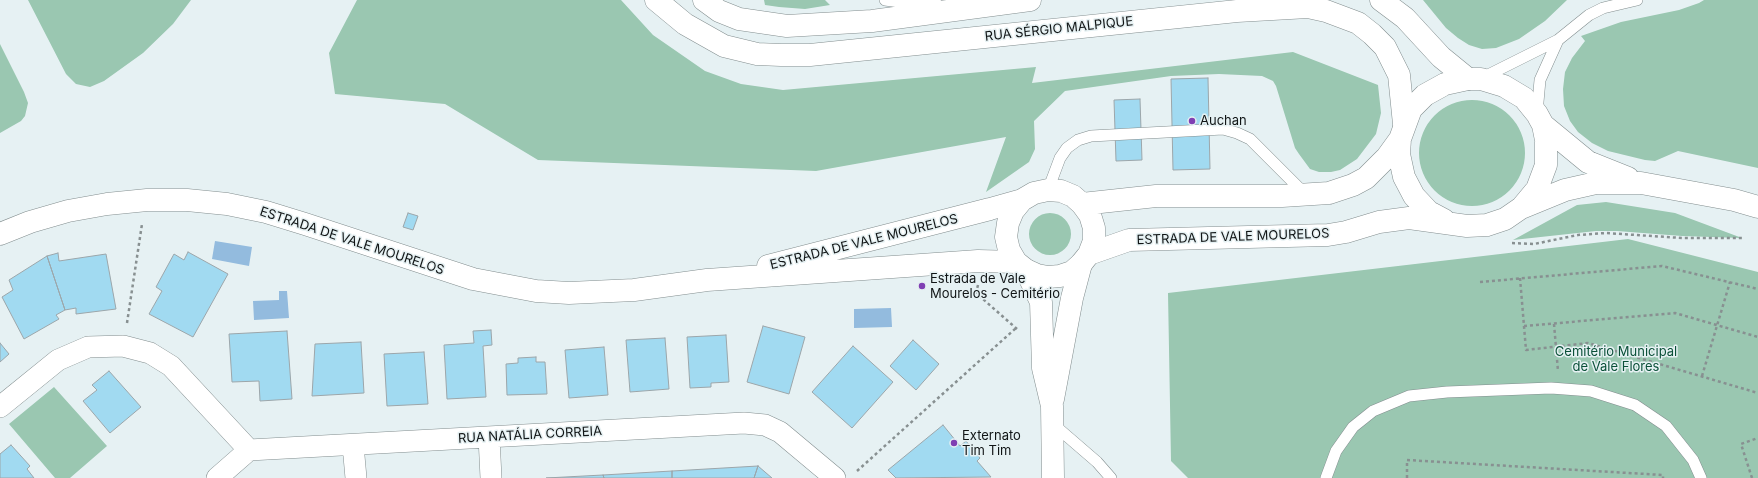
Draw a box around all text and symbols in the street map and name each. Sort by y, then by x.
street label: RUA SÉRGIO MALPIQUE [984,13,1134,45]
place label: Auchan [1200,113,1247,129]
marker: Auchan [1187,116,1197,126]
street label: ESTRADA DE VALE MOURELOS [258,204,446,278]
street label: ESTRADA DE VALE MOURELOS [768,211,960,273]
street label: ESTRADA DE VALE MOURELOS [1136,226,1330,248]
place label: Estrada de Vale Mourelos - Cemitério [930,271,1060,302]
marker: Estrada de Vale Mourelos - Cemitério [917,281,927,291]
park label: Cemitério Municipal de Vale Flores [1555,344,1677,375]
street label: RUA NATÁLIA CORREIA [458,423,602,447]
place label: Externato Tim Tim [962,428,1021,459]
marker: Externato Tim Tim [949,438,959,448]

